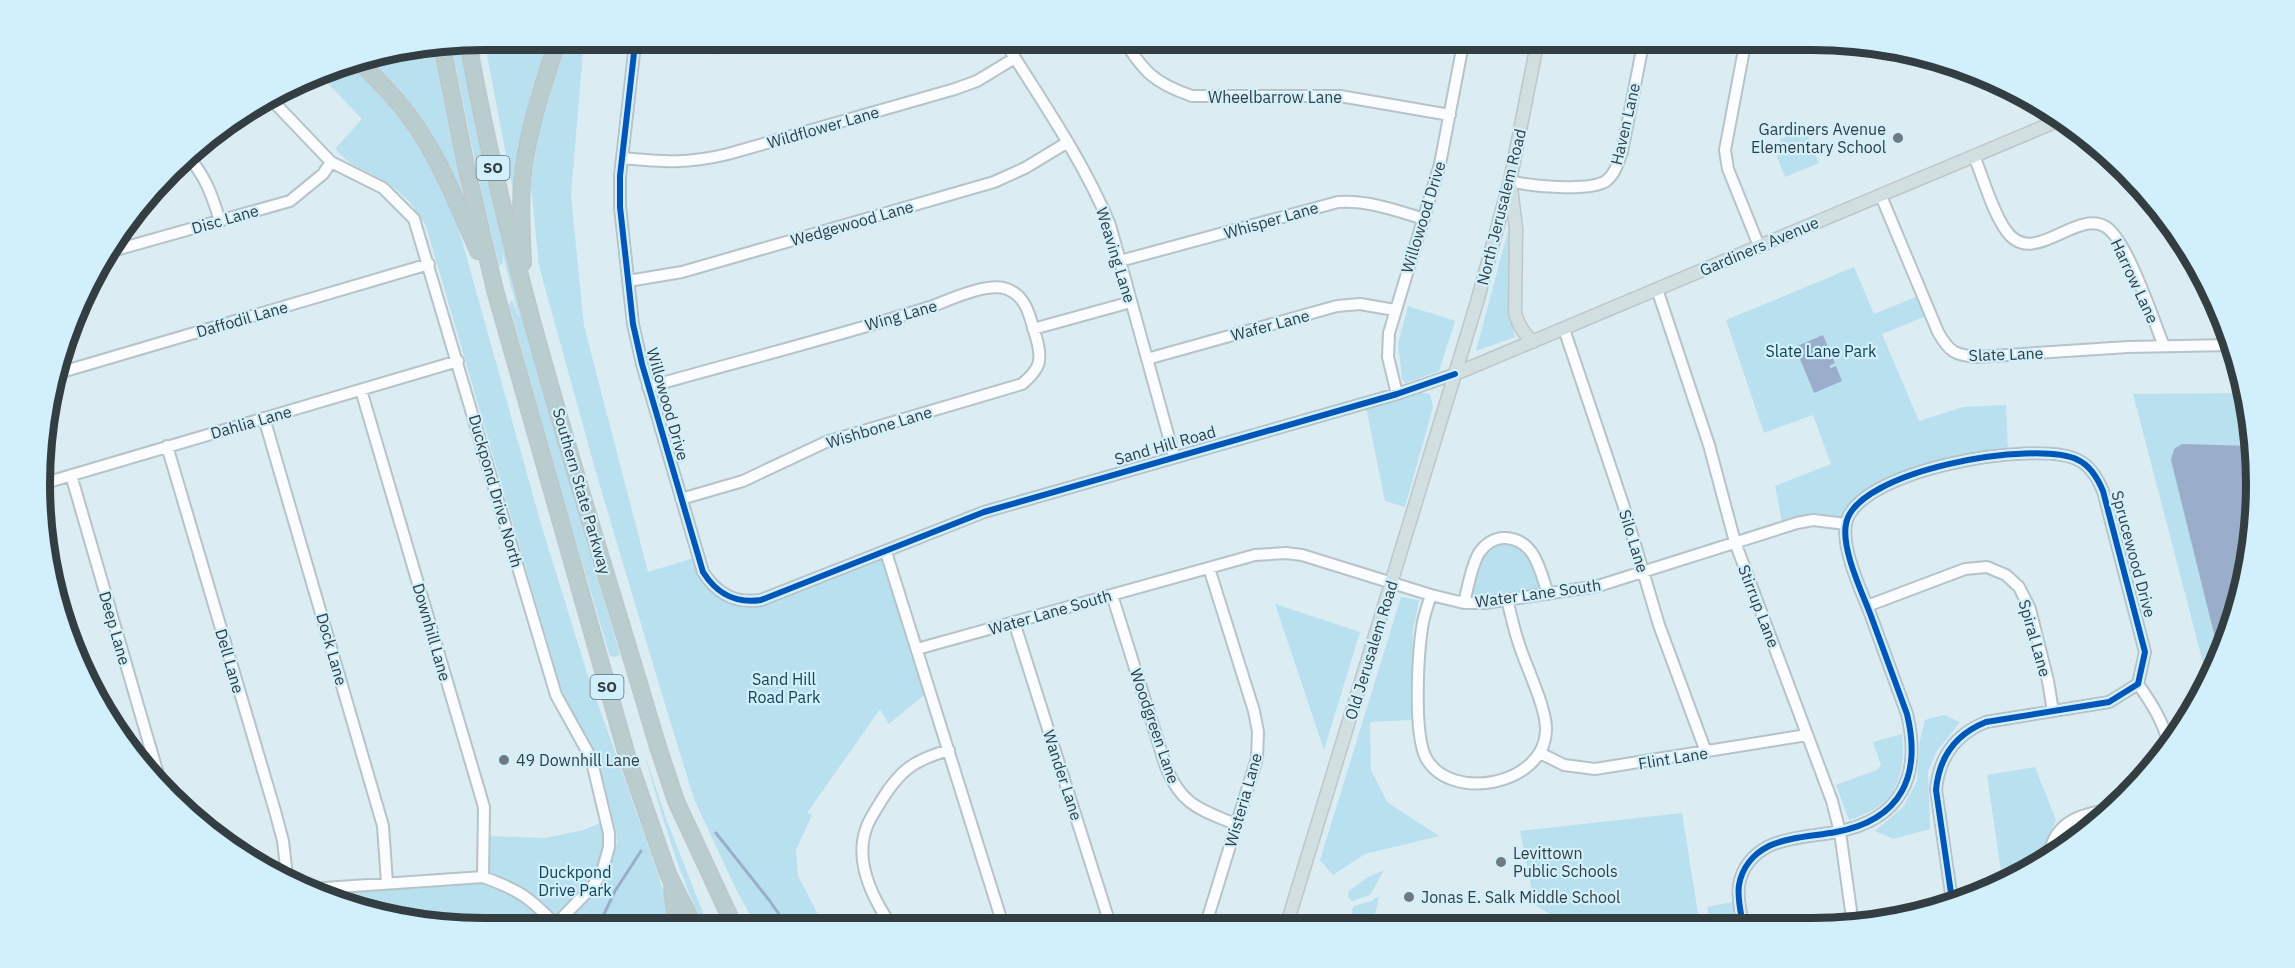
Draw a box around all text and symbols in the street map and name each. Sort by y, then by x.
street label: Haven Lane [1606,81,1644,167]
street label: Wheelbarrow Lane [1208,87,1342,107]
street label: Wildflower Lane [765,101,881,153]
place label: Gardiners Avenue Elementary School [1751,119,1886,157]
street label: North Jerusalem Road [1472,127,1530,287]
marker: Gardiners Avenue Elementary School [1891,131,1905,145]
road number: SO [476,156,510,180]
street label: Willowood Drive [1396,158,1450,275]
street label: Wedgewood Lane [788,196,916,250]
street label: Whisper Lane [1221,197,1321,243]
street label: Disc Lane [189,200,261,238]
street label: Weaving Lane [1092,205,1140,305]
street label: Gardiners Avenue [1696,212,1822,280]
street label: Harrow Lane [2107,236,2163,327]
street label: Wing Lane [863,295,940,335]
street label: Daffodil Lane [194,296,290,342]
street label: Wafer Lane [1228,305,1312,345]
park label: Slate Lane Park [1766,341,1877,361]
street label: Slate Lane [1968,343,2044,365]
street label: Willowood Drive [642,345,694,463]
street label: Dahlia Lane [208,401,294,443]
street label: Wishbone Lane [824,401,934,453]
street label: Southern State Parkway [549,406,615,576]
street label: Duckpond Drive North [465,412,527,570]
street label: Sand Hill Road [1112,421,1218,469]
street label: Sprucewood Drive [2107,488,2161,620]
street label: Silo Lane [1615,507,1653,575]
street label: Stirrup Lane [1734,562,1784,650]
street label: Water Lane South [1474,574,1602,612]
street label: Old Jerusalem Road [1340,578,1402,722]
street label: Downhill Lane [408,581,456,683]
street label: Water Lane South [986,585,1114,639]
street label: Deep Lane [95,589,135,667]
street label: Spiral Lane [2014,597,2056,679]
street label: Dock Lane [312,610,352,688]
street label: Dell Lane [211,626,249,696]
street label: Woodgreen Lane [1126,666,1184,786]
park label: Sand Hill Road Park [748,669,821,707]
road number: SO [590,675,624,699]
street label: Wander Lane [1039,727,1087,823]
street label: Flint Lane [1637,743,1709,773]
place label: 49 Downhill Lane [516,750,640,770]
street label: Wisteria Lane [1220,750,1266,849]
marker: 49 Downhill Lane [497,753,511,767]
place label: Levittown Public Schools [1513,843,1618,881]
marker: Levittown Public Schools [1494,855,1508,869]
park label: Duckpond Drive Park [538,862,612,900]
place label: Jonas E. Salk Middle School [1421,887,1620,907]
marker: Jonas E. Salk Middle School [1402,890,1416,904]

